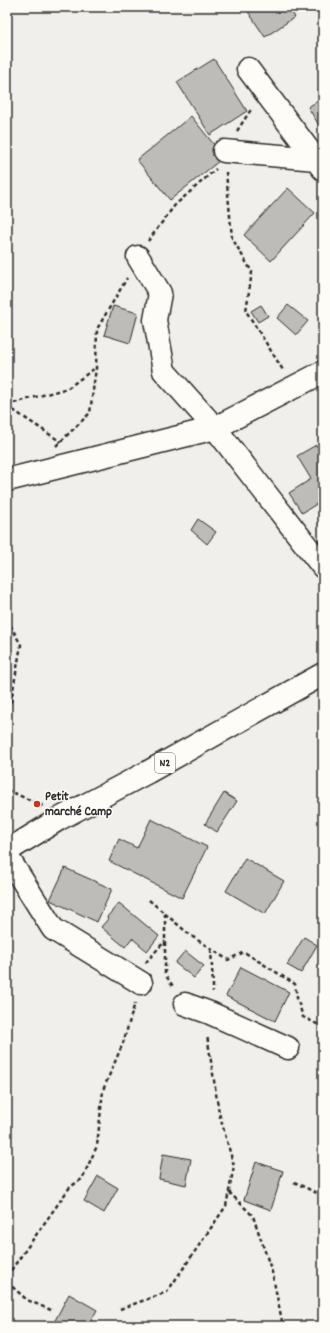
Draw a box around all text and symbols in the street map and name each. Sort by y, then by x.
road number: N2 [155,753,175,773]
place label: Petit marché Camp [45,788,112,822]
marker: Petit marché Camp [32,799,42,809]

